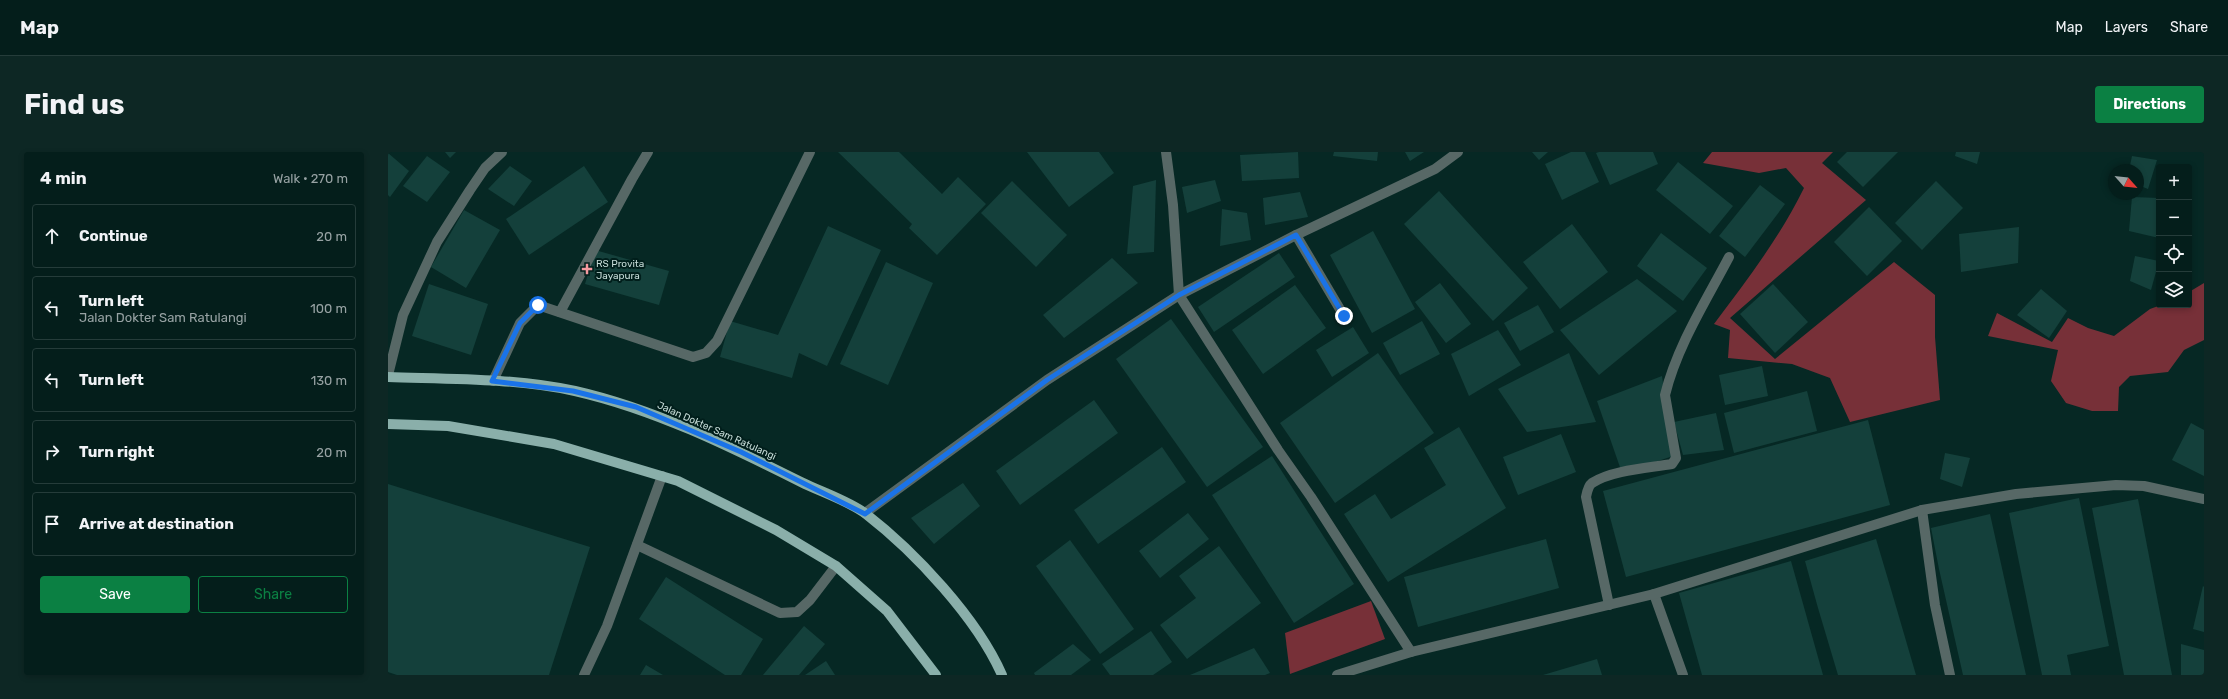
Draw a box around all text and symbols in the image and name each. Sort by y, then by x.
text: Map [20,16,59,39]
text: Map [2056,19,2083,36]
text: Layers [2105,19,2148,36]
text: Share [2170,19,2208,36]
button: Directions [2095,86,2204,123]
text: Find us [24,88,124,121]
north arrow [2108,164,2144,200]
map controls [2156,164,2192,308]
button: + [2156,164,2192,200]
text: 4 min [40,168,87,188]
text: Walk · 270 m [273,171,348,186]
button: − [2156,200,2192,236]
icon: ahead [41,225,63,247]
text: Continue [79,227,148,245]
text: 20 m [316,229,347,244]
button: locate [2156,236,2192,272]
place label: RS Provita Jayapura [596,258,644,282]
marker: RS Provita Jayapura [581,263,593,275]
button: layers [2156,272,2192,308]
text: Turn left [79,292,144,310]
route start [529,296,547,314]
icon: left [41,297,63,319]
text: 100 m [310,301,347,316]
route end [1335,307,1353,325]
text: Jalan Dokter Sam Ratulangi [79,310,247,325]
icon: left [41,369,63,391]
text: Turn left [79,371,144,389]
text: 130 m [311,373,347,388]
street label: Jalan Dokter Sam Ratulangi [655,399,778,463]
icon: right [41,441,63,463]
text: Turn right [79,443,154,461]
text: 20 m [316,445,347,460]
icon: arrive [41,513,63,535]
text: Arrive at destination [79,515,234,533]
button: Save [40,576,190,613]
button: Share [198,576,348,613]

